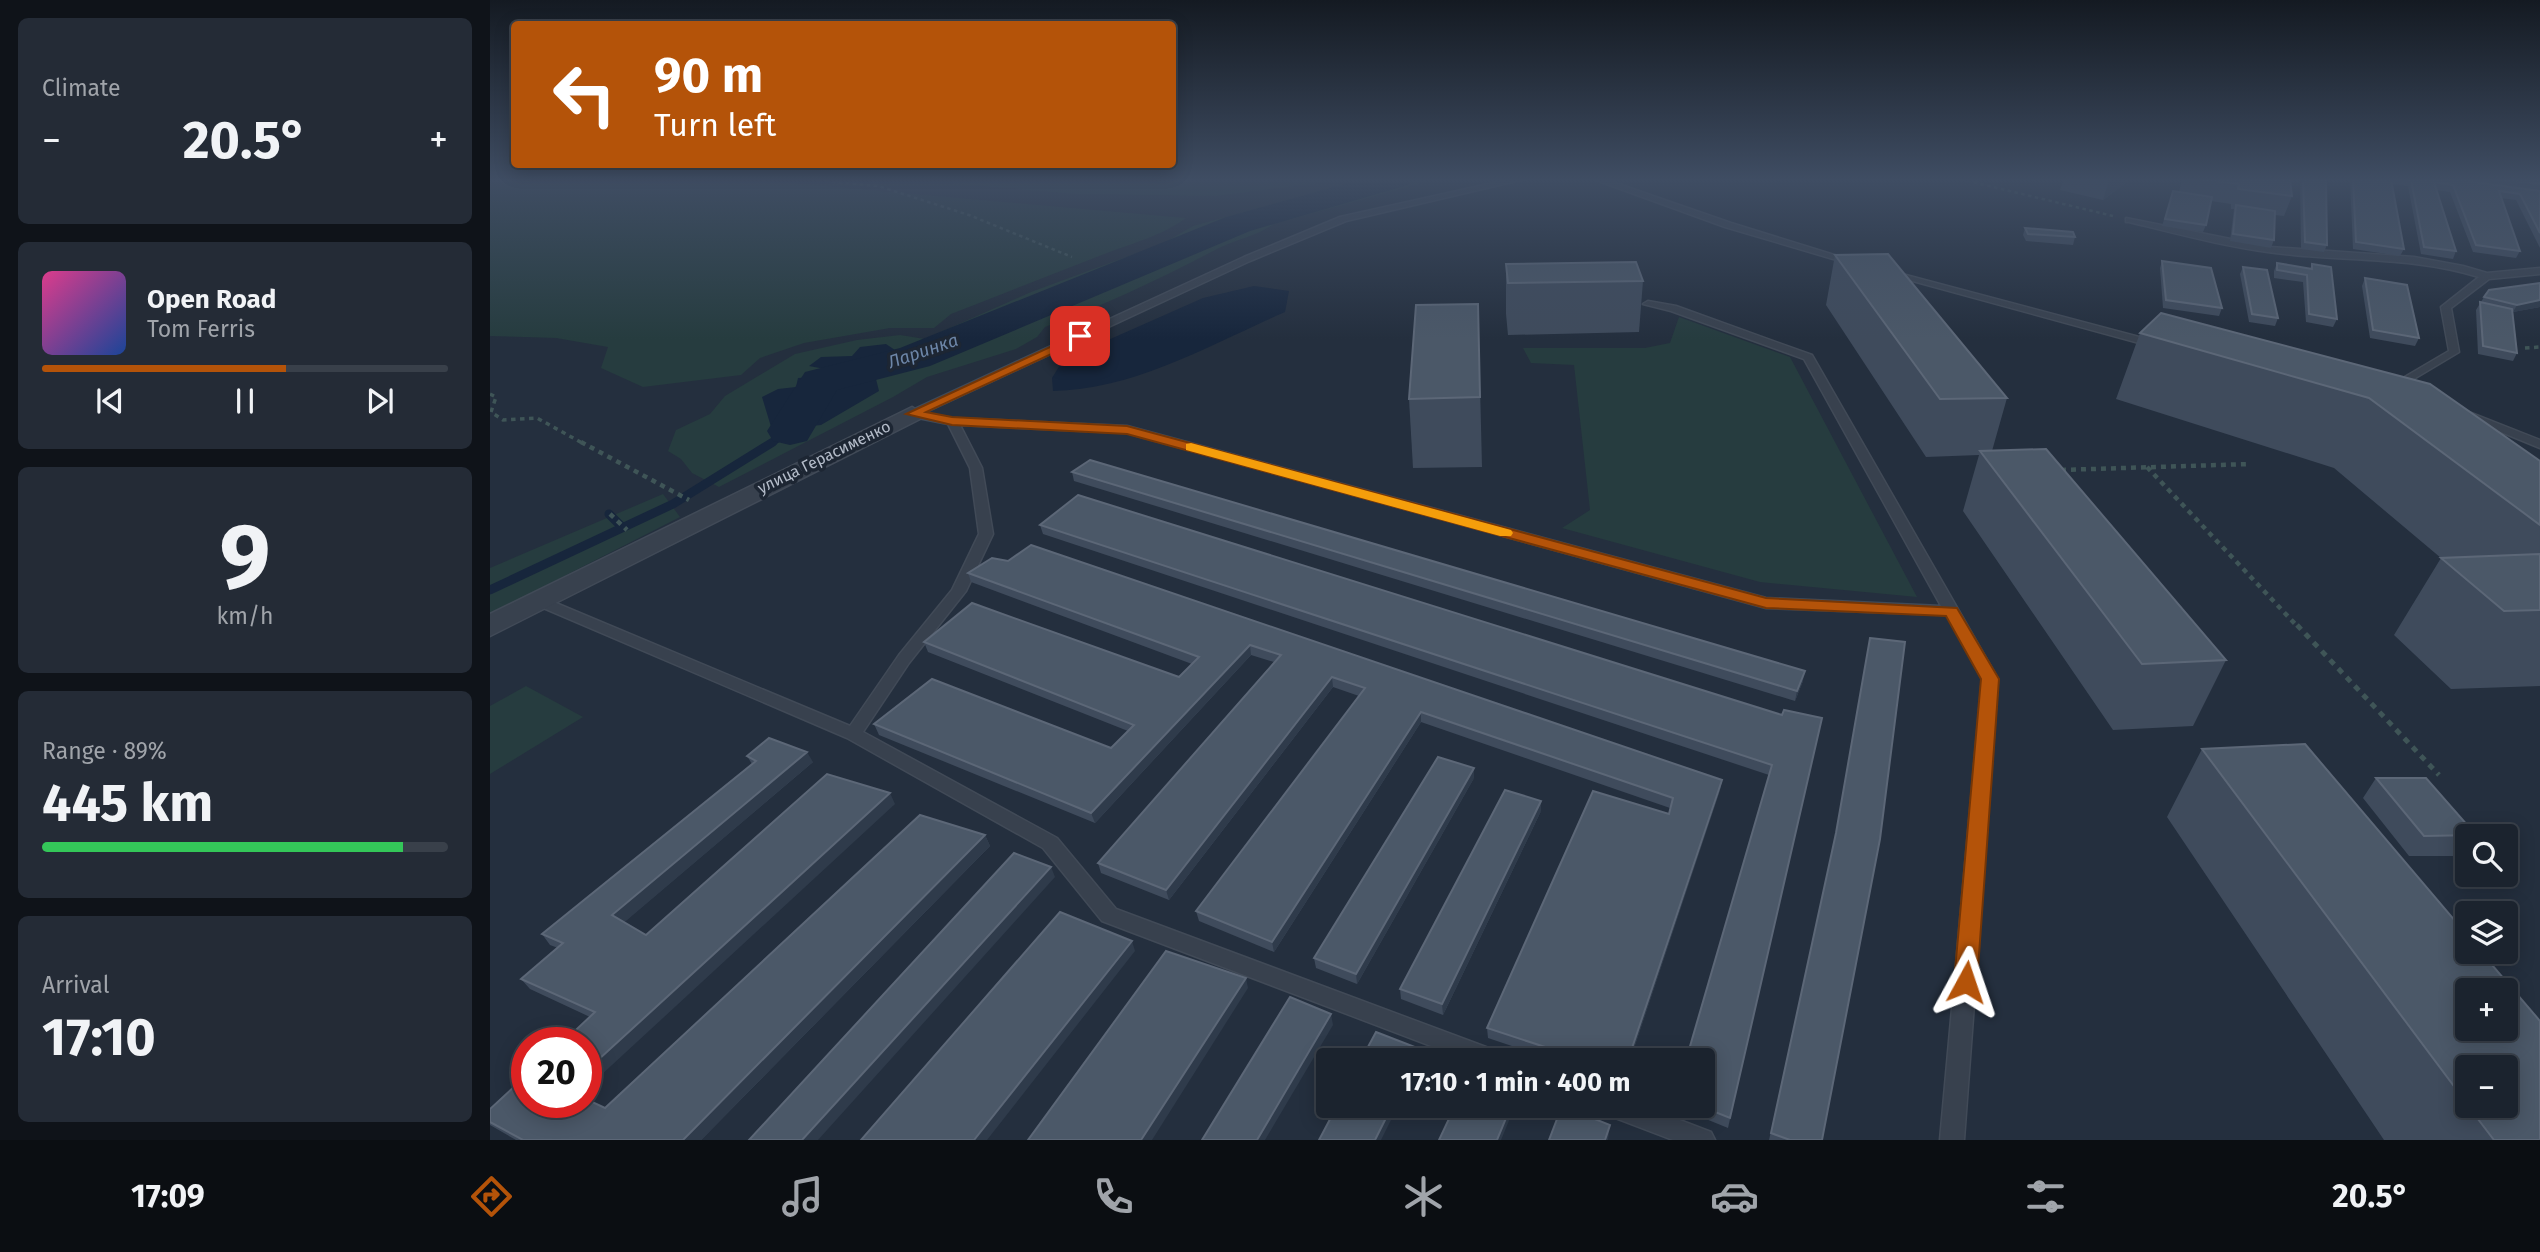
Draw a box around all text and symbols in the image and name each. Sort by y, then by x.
text: 90 m [654,46,763,105]
icon: left [539,49,630,140]
text: Climate [42,74,121,102]
text: Turn left [654,106,776,144]
text: 20.5° [183,109,307,172]
text: − [42,117,61,163]
text: + [429,117,448,163]
text: Open Road [147,284,276,315]
pin [1050,306,1110,366]
text: Tom Ferris [147,315,255,343]
icon: arrive [1061,317,1099,355]
water label: Ларинка [884,329,961,374]
icon: previous [91,382,129,420]
icon: pause [226,382,264,420]
icon: next [361,382,399,420]
street label: улица Герасименко [754,417,894,497]
text: 9 [220,502,270,611]
text: km/h [217,602,273,630]
text: Range · 89% [42,737,167,765]
text: 445 km [42,772,213,835]
map controls [2455,824,2518,1118]
button: search [2455,824,2518,887]
button: layers [2455,901,2518,964]
position arrow [1929,945,2003,1019]
text: Arrival [42,971,109,999]
button: + [2455,978,2518,1041]
text: 17:10 [42,1006,156,1069]
speed limit sign: 20 [511,1027,602,1118]
button: − [2455,1055,2518,1118]
text: 17:10 · 1 min · 400 m [1401,1067,1630,1098]
icon: directions [467,1172,516,1221]
icon: music [778,1172,827,1221]
icon: phone [1089,1172,1138,1221]
icon: climate [1399,1172,1448,1221]
icon: car [1710,1172,1759,1221]
icon: filters [2021,1172,2070,1221]
text: 17:09 [131,1177,205,1215]
text: 20.5° [2332,1177,2409,1215]

